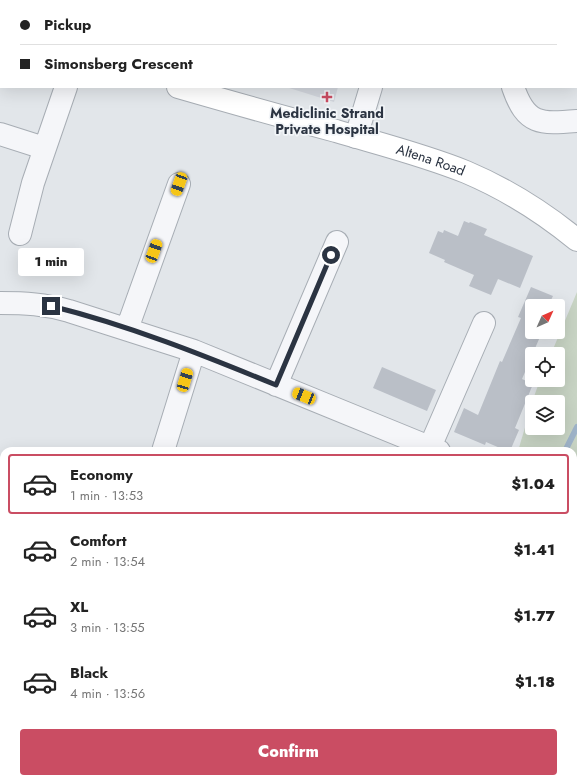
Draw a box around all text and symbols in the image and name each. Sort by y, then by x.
text: Pickup [44,14,91,36]
text: Simonsberg Crescent [44,53,193,75]
marker: Mediclinic Strand Private Hospital [321,91,333,103]
place label: Mediclinic Strand Private Hospital [270,103,384,139]
street label: Altena Road [394,139,468,181]
car [169,171,189,197]
car [144,238,164,264]
route start [322,246,340,264]
callout: 1 min [18,248,84,276]
text: 1 min [35,252,67,271]
route end [42,297,60,315]
north arrow [525,299,565,339]
map controls [525,299,565,435]
button: locate [525,347,565,387]
car [176,367,194,393]
car [291,386,317,406]
button: layers [525,395,565,435]
text: Economy [70,464,133,486]
icon: car [22,466,58,502]
text: $1.04 [511,473,555,495]
text: 1 min · 13:53 [70,486,143,505]
text: Comfort [70,530,127,552]
icon: car [22,532,58,568]
text: $1.41 [514,539,555,561]
text: 2 min · 13:54 [70,552,145,571]
text: XL [70,596,88,618]
icon: car [22,598,58,634]
text: $1.77 [514,605,555,627]
text: 3 min · 13:55 [70,618,145,637]
text: Black [70,662,108,684]
icon: car [22,664,58,700]
text: $1.18 [515,671,555,693]
text: 4 min · 13:56 [70,684,145,703]
button: Confirm [20,729,557,775]

